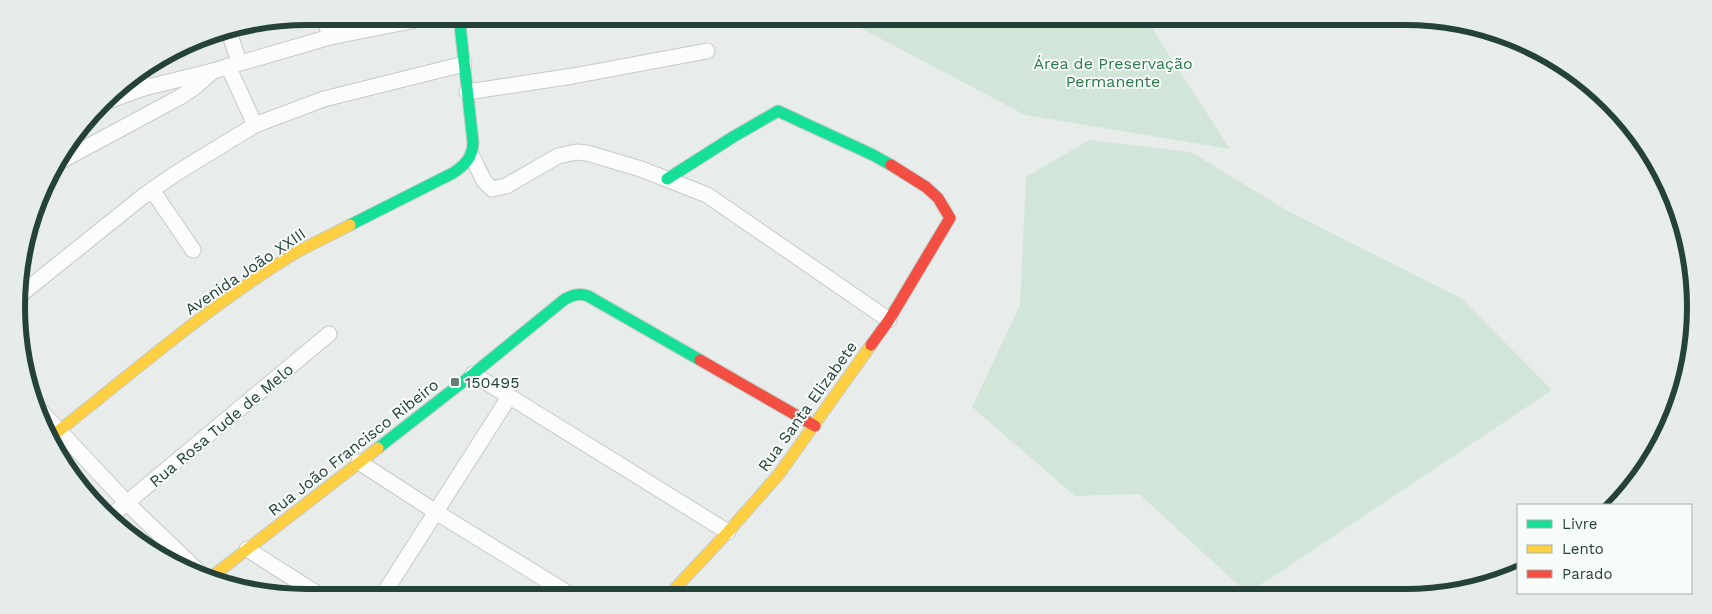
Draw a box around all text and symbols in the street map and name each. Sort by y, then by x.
park label: Área de Preservação Permanente [1033,54,1193,91]
street label: Avenida João XXIII [181,224,309,319]
street label: Rua Santa Elizabete [754,338,861,475]
street label: Rua Rosa Tude de Melo [146,360,297,491]
place label: 150495 [465,373,519,392]
street label: Rua João Francisco Ribeiro [264,375,442,520]
marker: 150495 [449,376,461,388]
legend [1517,504,1692,594]
text: Livre [1562,515,1597,533]
text: Lento [1562,540,1604,558]
text: Parado [1562,565,1612,583]

